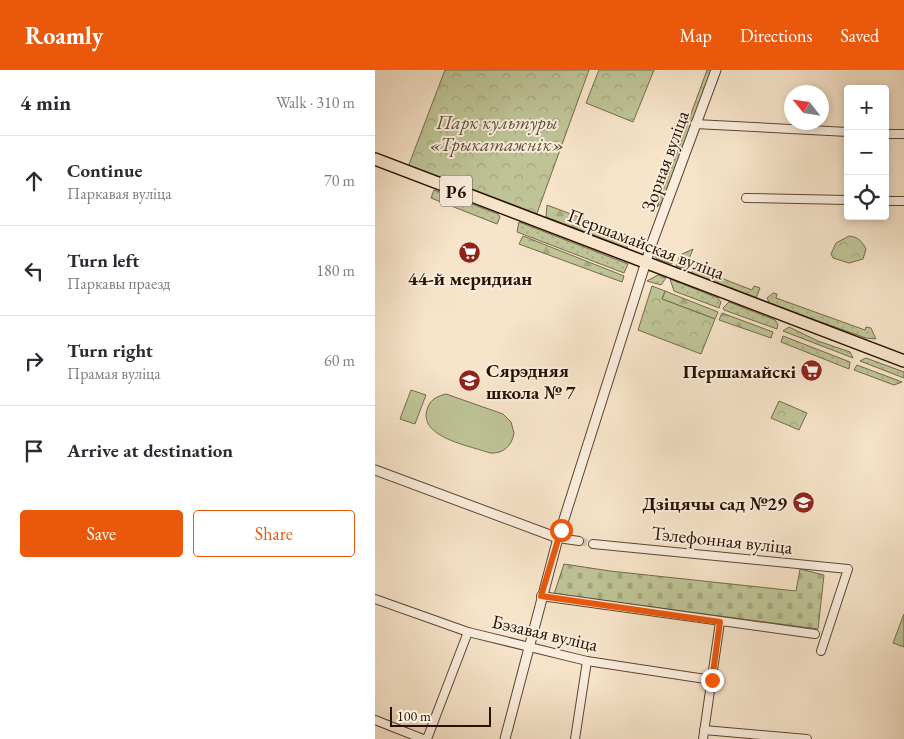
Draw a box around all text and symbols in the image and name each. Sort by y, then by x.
text: Roamly [25,20,103,51]
text: Map [680,24,712,47]
text: Directions [740,24,812,47]
text: Saved [840,24,879,47]
north arrow [784,85,829,130]
map controls [844,85,889,220]
button: + [844,85,889,130]
text: 4 min [20,89,71,116]
text: Walk · 310 m [276,92,355,113]
street label: Зорная вуліца [635,107,695,215]
park label: Парк культуры «Трыкатажнік» [430,110,564,157]
button: − [844,130,889,175]
text: Continue [67,158,142,183]
icon: ahead [20,167,48,195]
text: 70 m [324,170,355,191]
road number: Р6 [440,175,472,206]
button: locate [844,175,889,220]
text: Паркавая вуліца [67,183,172,204]
street label: Першамайская вуліца [564,203,728,286]
supermarket icon: 44-й меридиан [458,240,482,264]
text: Turn left [67,248,139,273]
icon: left [20,257,48,285]
text: 180 m [316,260,355,281]
place label: 44-й меридиан [408,266,532,291]
text: Паркавы праезд [67,273,170,294]
text: Turn right [67,338,153,363]
icon: right [20,347,48,375]
text: 60 m [324,350,355,371]
place label: Сярэдняя школа № 7 [486,358,577,405]
place label: Першамайскі [683,359,796,384]
supermarket icon: Першамайскі [800,359,824,383]
text: Прамая вуліца [67,363,161,384]
school or university icon: Сярэдняя школа № 7 [458,369,482,393]
icon: arrive [20,437,48,465]
text: Arrive at destination [67,438,233,463]
place label: Дзіцячы сад №29 [642,491,787,516]
school or university icon: Дзіцячы сад №29 [791,491,815,515]
button: Save [20,510,183,557]
button: Share [193,510,355,557]
route start [550,519,573,542]
street label: Тэлефонная вуліца [650,520,794,560]
street label: Бэзавая вуліца [489,609,601,657]
route end [701,669,724,692]
scale bar [390,704,491,727]
text: 100 m [397,707,431,725]

